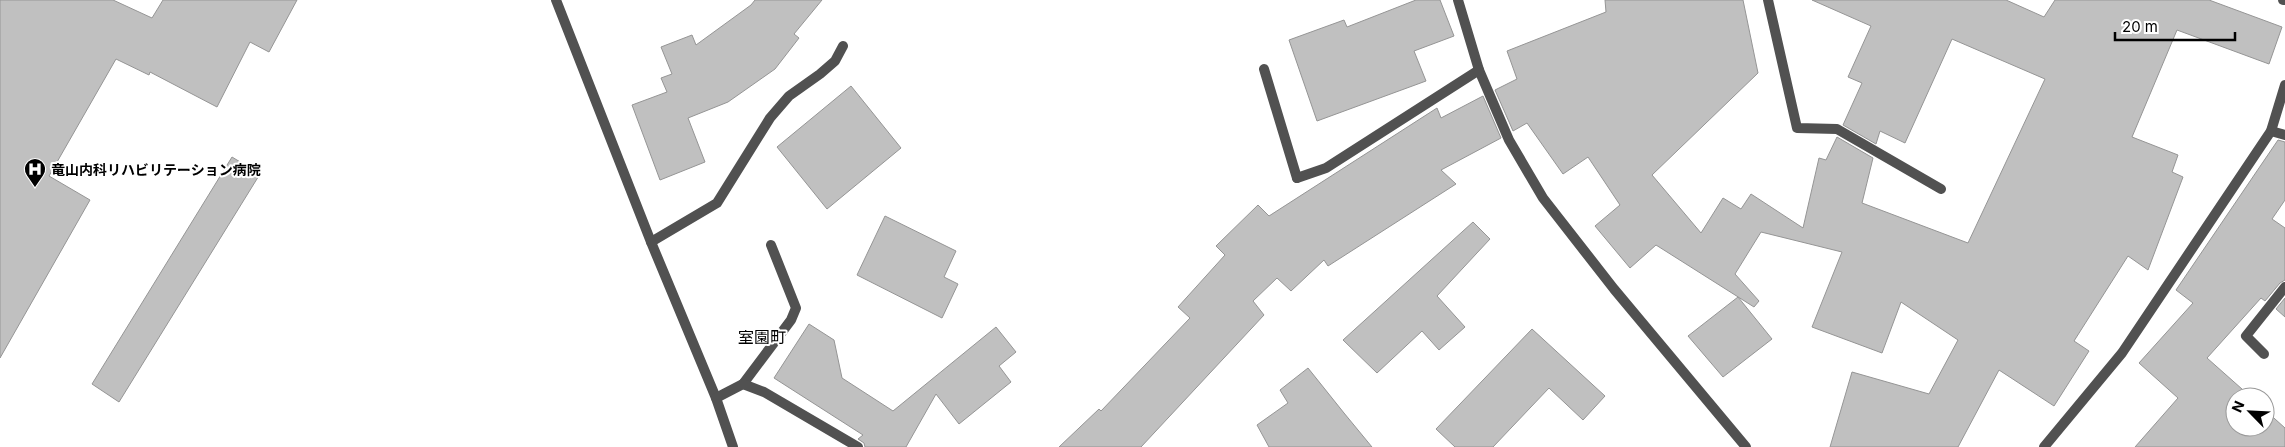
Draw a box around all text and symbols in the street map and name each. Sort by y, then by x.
scale bar [2115,10,2235,42]
text: 20 m [2122,17,2158,36]
hospital icon: 竜山内科リハビリテーション病院 [23,157,47,188]
place label: 竜山内科リハビリテーション病院 [51,161,261,178]
district label: 室園町 [738,327,786,347]
north arrow [2225,387,2275,437]
text: N [2228,398,2248,415]

